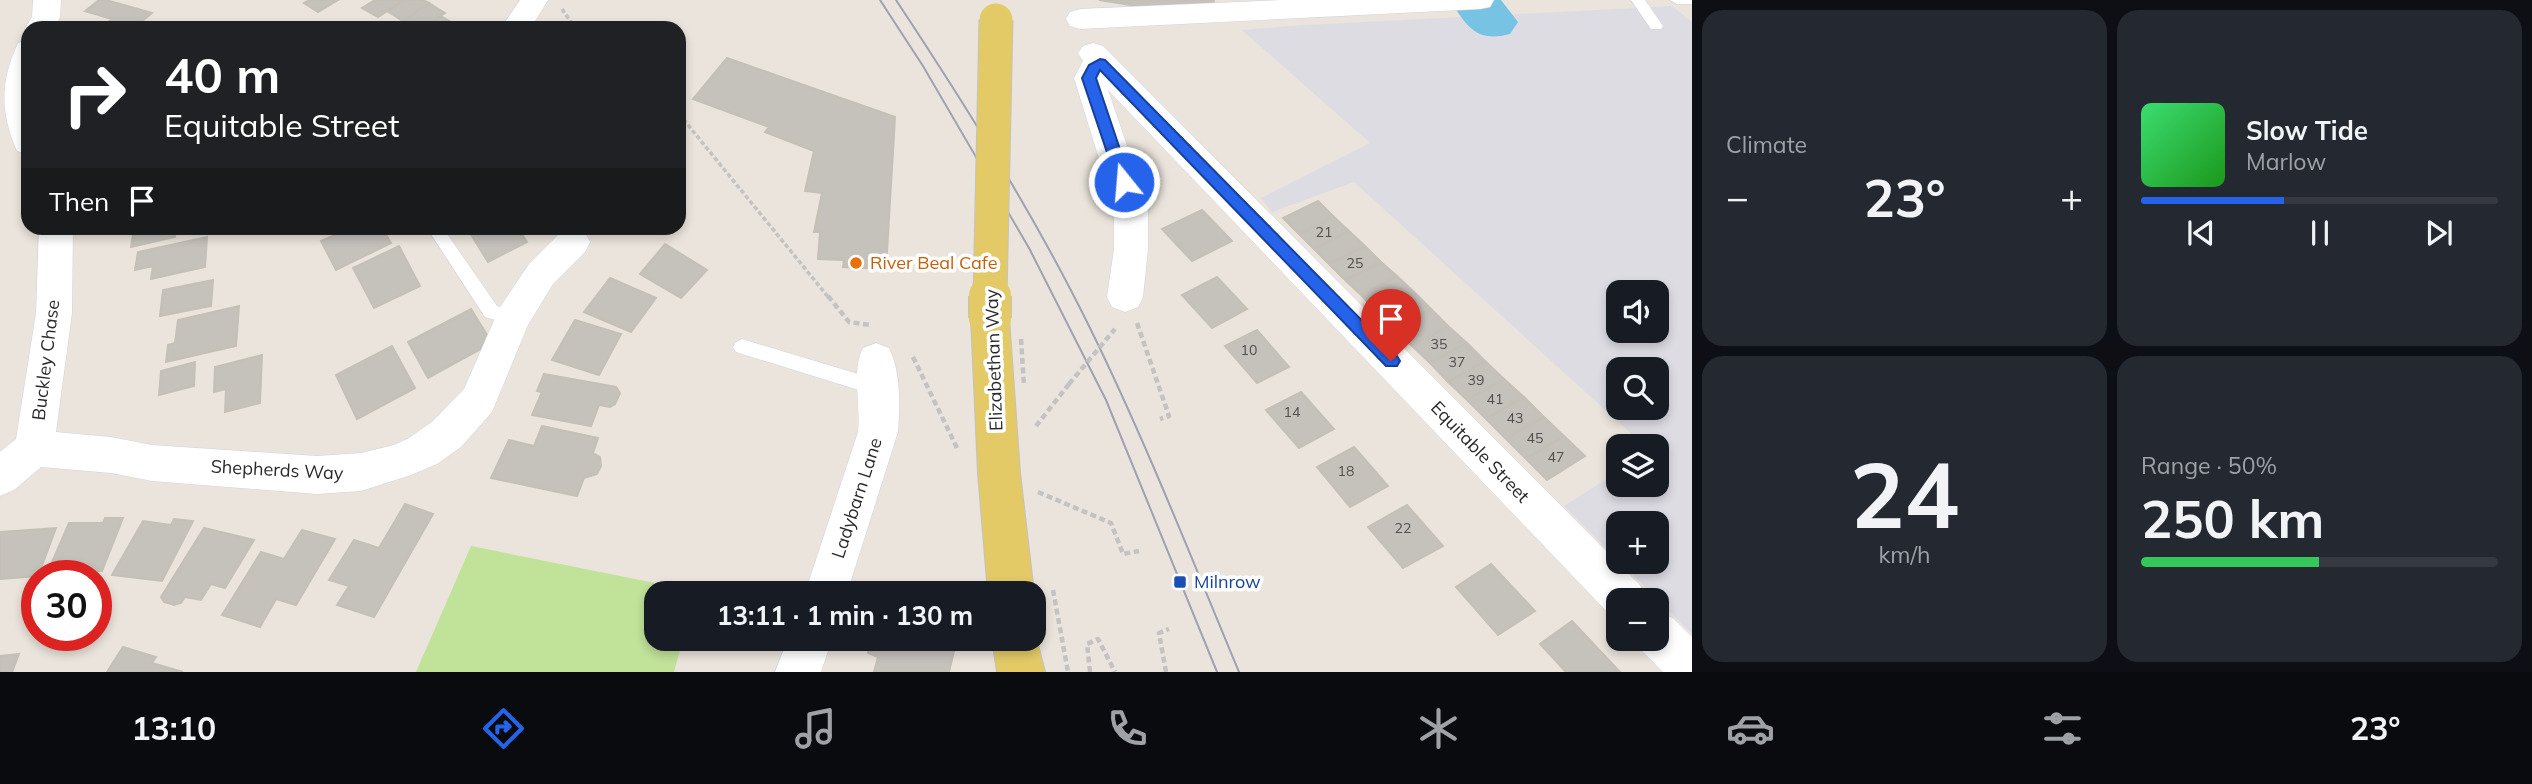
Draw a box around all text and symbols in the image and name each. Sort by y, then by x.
text: 40 m [164,44,280,105]
icon: right [49,49,140,140]
text: Equitable Street [164,105,399,145]
text: Slow Tide [2246,114,2368,147]
text: Climate [1726,130,1807,159]
position arrow [1087,145,1161,219]
text: Marlow [2246,147,2326,176]
text: 23° [1863,165,1946,230]
text: − [1726,173,1749,221]
text: + [2060,173,2083,221]
icon: arrive [123,182,161,220]
text: Then [49,185,109,218]
icon: previous [2182,214,2220,252]
icon: pause [2301,214,2339,252]
icon: next [2420,214,2458,252]
house number: 21 [1316,223,1332,241]
place label: River Beal Cafe [870,251,997,274]
house number: 25 [1347,254,1363,272]
marker: River Beal Cafe [848,255,864,271]
map controls [1606,280,1669,651]
button: sound [1606,280,1669,343]
street label: Elizabethan Way [980,288,1007,431]
pin [1361,289,1421,361]
street label: Buckley Chase [27,298,64,422]
icon: arrive [1372,300,1410,338]
house number: 35 [1431,335,1447,353]
house number: 10 [1241,341,1257,359]
house number: 37 [1449,353,1465,371]
button: search [1606,357,1669,420]
house number: 39 [1468,371,1484,389]
house number: 41 [1487,390,1503,408]
street label: Equitable Street [1426,396,1535,507]
house number: 14 [1284,403,1301,421]
house number: 43 [1507,409,1523,427]
house number: 45 [1527,429,1543,447]
button: layers [1606,434,1669,497]
street label: Ladybarn Lane [826,435,887,561]
text: 24 [1850,437,1959,551]
house number: 47 [1548,448,1564,466]
text: Range · 50% [2141,451,2277,480]
street label: Shepherds Way [210,455,344,484]
house number: 18 [1338,462,1354,480]
text: 250 km [2141,486,2324,551]
button: + [1606,511,1669,574]
house number: 22 [1395,519,1411,537]
text: km/h [1878,540,1931,569]
speed limit sign: 30 [21,560,112,651]
place label: Milnrow [1194,570,1261,593]
marker: Milnrow [1172,574,1188,590]
button: − [1606,588,1669,651]
text: 13:11 · 1 min · 130 m [717,599,973,632]
icon: directions [479,704,528,753]
icon: music [791,704,840,753]
icon: phone [1103,704,1152,753]
icon: climate [1414,704,1463,753]
icon: car [1726,704,1775,753]
icon: filters [2038,704,2087,753]
text: 13:10 [131,708,216,748]
text: 23° [2350,708,2400,748]

